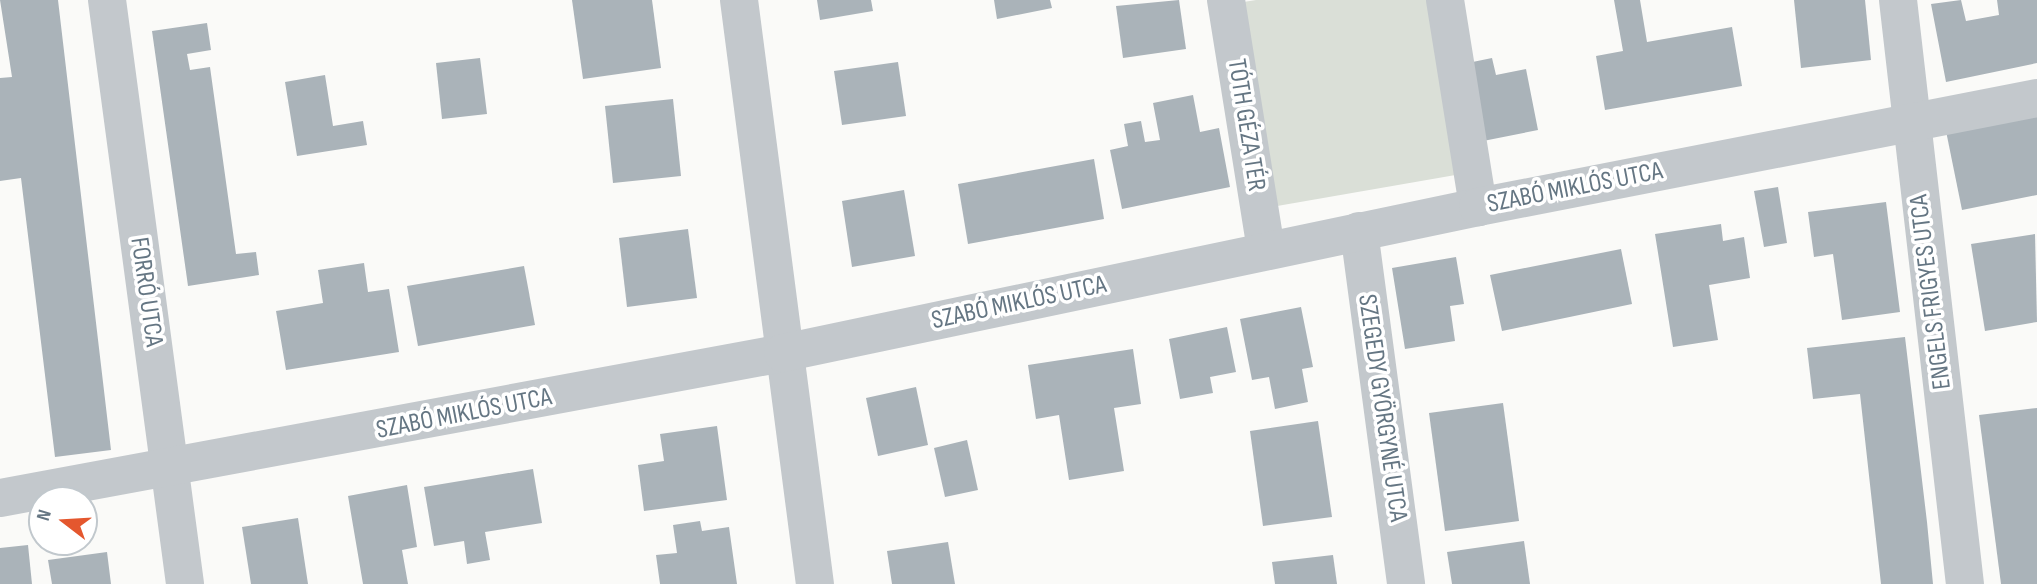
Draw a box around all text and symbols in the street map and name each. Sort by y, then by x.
street label: TÓTH GÉZA TÉR [1220,57,1272,193]
street label: SZABÓ MIKLÓS UTCA [1485,156,1665,220]
street label: ENGELS FRIGYES UTCA [1904,193,1958,391]
street label: FORRÓ UTCA [123,235,169,349]
street label: SZABÓ MIKLÓS UTCA [929,269,1109,337]
street label: SZEGEDY GYÖRGYNÉ UTCA [1351,292,1413,524]
street label: SZABÓ MIKLÓS UTCA [374,382,554,446]
north arrow [28,486,98,556]
text: N [32,507,57,524]

